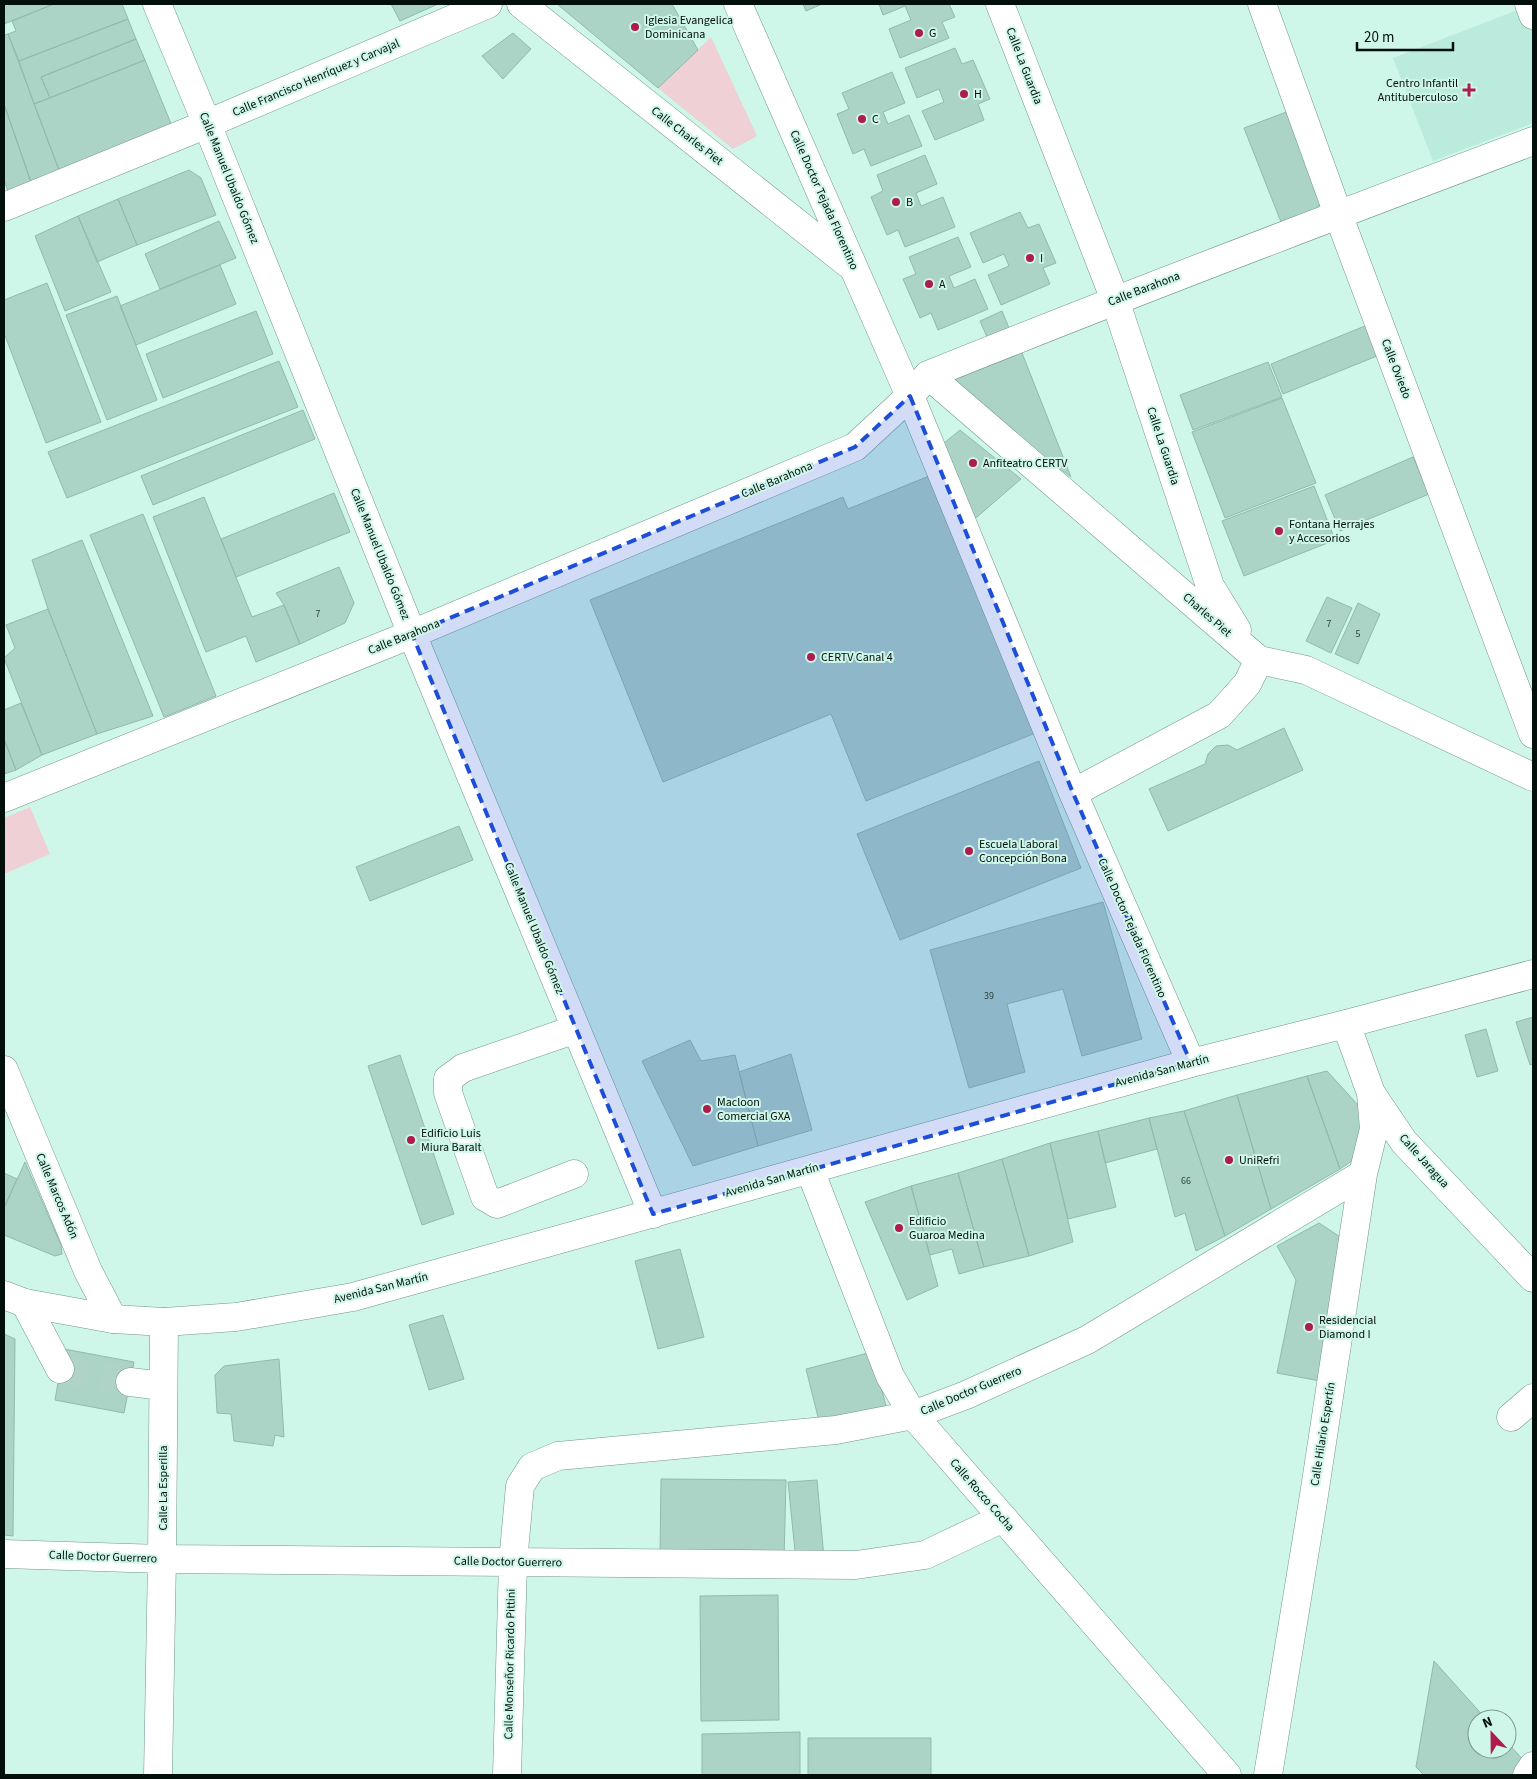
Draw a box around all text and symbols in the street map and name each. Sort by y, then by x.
place label: Iglesia Evangelica Dominicana [645,12,733,43]
scale bar [1357,20,1453,52]
marker: Iglesia Evangelica Dominicana [629,21,641,33]
place label: G [929,25,936,42]
street label: Calle La Guardia [1001,25,1047,107]
marker: G [913,27,925,39]
text: 20 m [1364,27,1394,48]
street label: Calle Francisco Henríquez y Carvajal [230,35,402,121]
place label: Centro Infantil Antituberculoso [1378,75,1458,106]
marker: Centro Infantil Antituberculoso [1462,83,1476,97]
place label: H [974,86,982,103]
marker: H [958,88,970,100]
street label: Calle Charles Piet [647,103,727,169]
street label: Calle Manuel Ubaldo Gómez [195,110,263,246]
place label: C [872,111,879,128]
marker: C [856,113,868,125]
street label: Calle Doctor Tejada Florentino [785,127,863,273]
place label: B [906,194,913,211]
marker: B [890,196,902,208]
place label: I [1040,250,1043,267]
marker: I [1024,252,1036,264]
street label: Calle Barahona [1105,267,1183,311]
place label: A [939,276,946,293]
marker: A [923,278,935,290]
street label: Calle Oviedo [1377,337,1415,401]
street label: Calle La Guardia [1142,405,1184,487]
place label: Anfiteatro CERTV [983,455,1068,472]
street label: Calle Barahona [739,457,815,503]
marker: Anfiteatro CERTV [967,457,979,469]
street label: Calle Manuel Ubaldo Gómez [346,486,414,622]
place label: Fontana Herrajes y Accesorios [1289,516,1375,547]
marker: Fontana Herrajes y Accesorios [1273,525,1285,537]
street label: Charles Piet [1179,589,1235,641]
house number: 7 [316,607,321,621]
street label: Calle Barahona [366,615,442,659]
house number: 7 [1327,617,1332,631]
house number: 5 [1356,627,1361,641]
place label: CERTV Canal 4 [821,649,893,666]
marker: CERTV Canal 4 [805,651,817,663]
place label: Escuela Laboral Concepción Bona [979,836,1067,867]
marker: Escuela Laboral Concepción Bona [963,845,975,857]
street label: Calle Doctor Tejada Florentino [1093,855,1171,1001]
street label: Calle Manuel Ubaldo Gómez [500,860,568,996]
house number: 39 [984,989,994,1003]
street label: Avenida San Martín [1113,1050,1211,1092]
place label: Macloon Comercial GXA [717,1094,791,1125]
marker: Macloon Comercial GXA [701,1103,713,1115]
place label: Edificio Luis Miura Baralt [421,1125,482,1156]
street label: Calle Jaragua [1395,1130,1453,1192]
marker: Edificio Luis Miura Baralt [405,1134,417,1146]
street label: Calle Marcos Adón [31,1151,83,1241]
place label: UniRefri [1239,1152,1280,1169]
marker: UniRefri [1223,1154,1235,1166]
street label: Avenida San Martín [723,1159,821,1201]
house number: 66 [1181,1174,1191,1188]
place label: Edificio Guaroa Medina [909,1213,985,1244]
marker: Edificio Guaroa Medina [893,1222,905,1234]
street label: Avenida San Martín [332,1268,430,1308]
place label: Residencial Diamond I [1319,1312,1376,1343]
marker: Residencial Diamond I [1303,1321,1315,1333]
street label: Calle Doctor Guerrero [918,1362,1024,1420]
street label: Calle Hilario Espertín [1306,1381,1340,1487]
street label: Calle La Esperilla [155,1446,172,1530]
street label: Calle Rocco Cocha [946,1455,1018,1535]
street label: Calle Doctor Guerrero [49,1547,157,1567]
street label: Calle Doctor Guerrero [454,1553,562,1571]
street label: Calle Monseñor Ricardo Pittini [500,1588,520,1739]
north arrow [1467,1709,1517,1759]
text: N [1479,1712,1496,1734]

